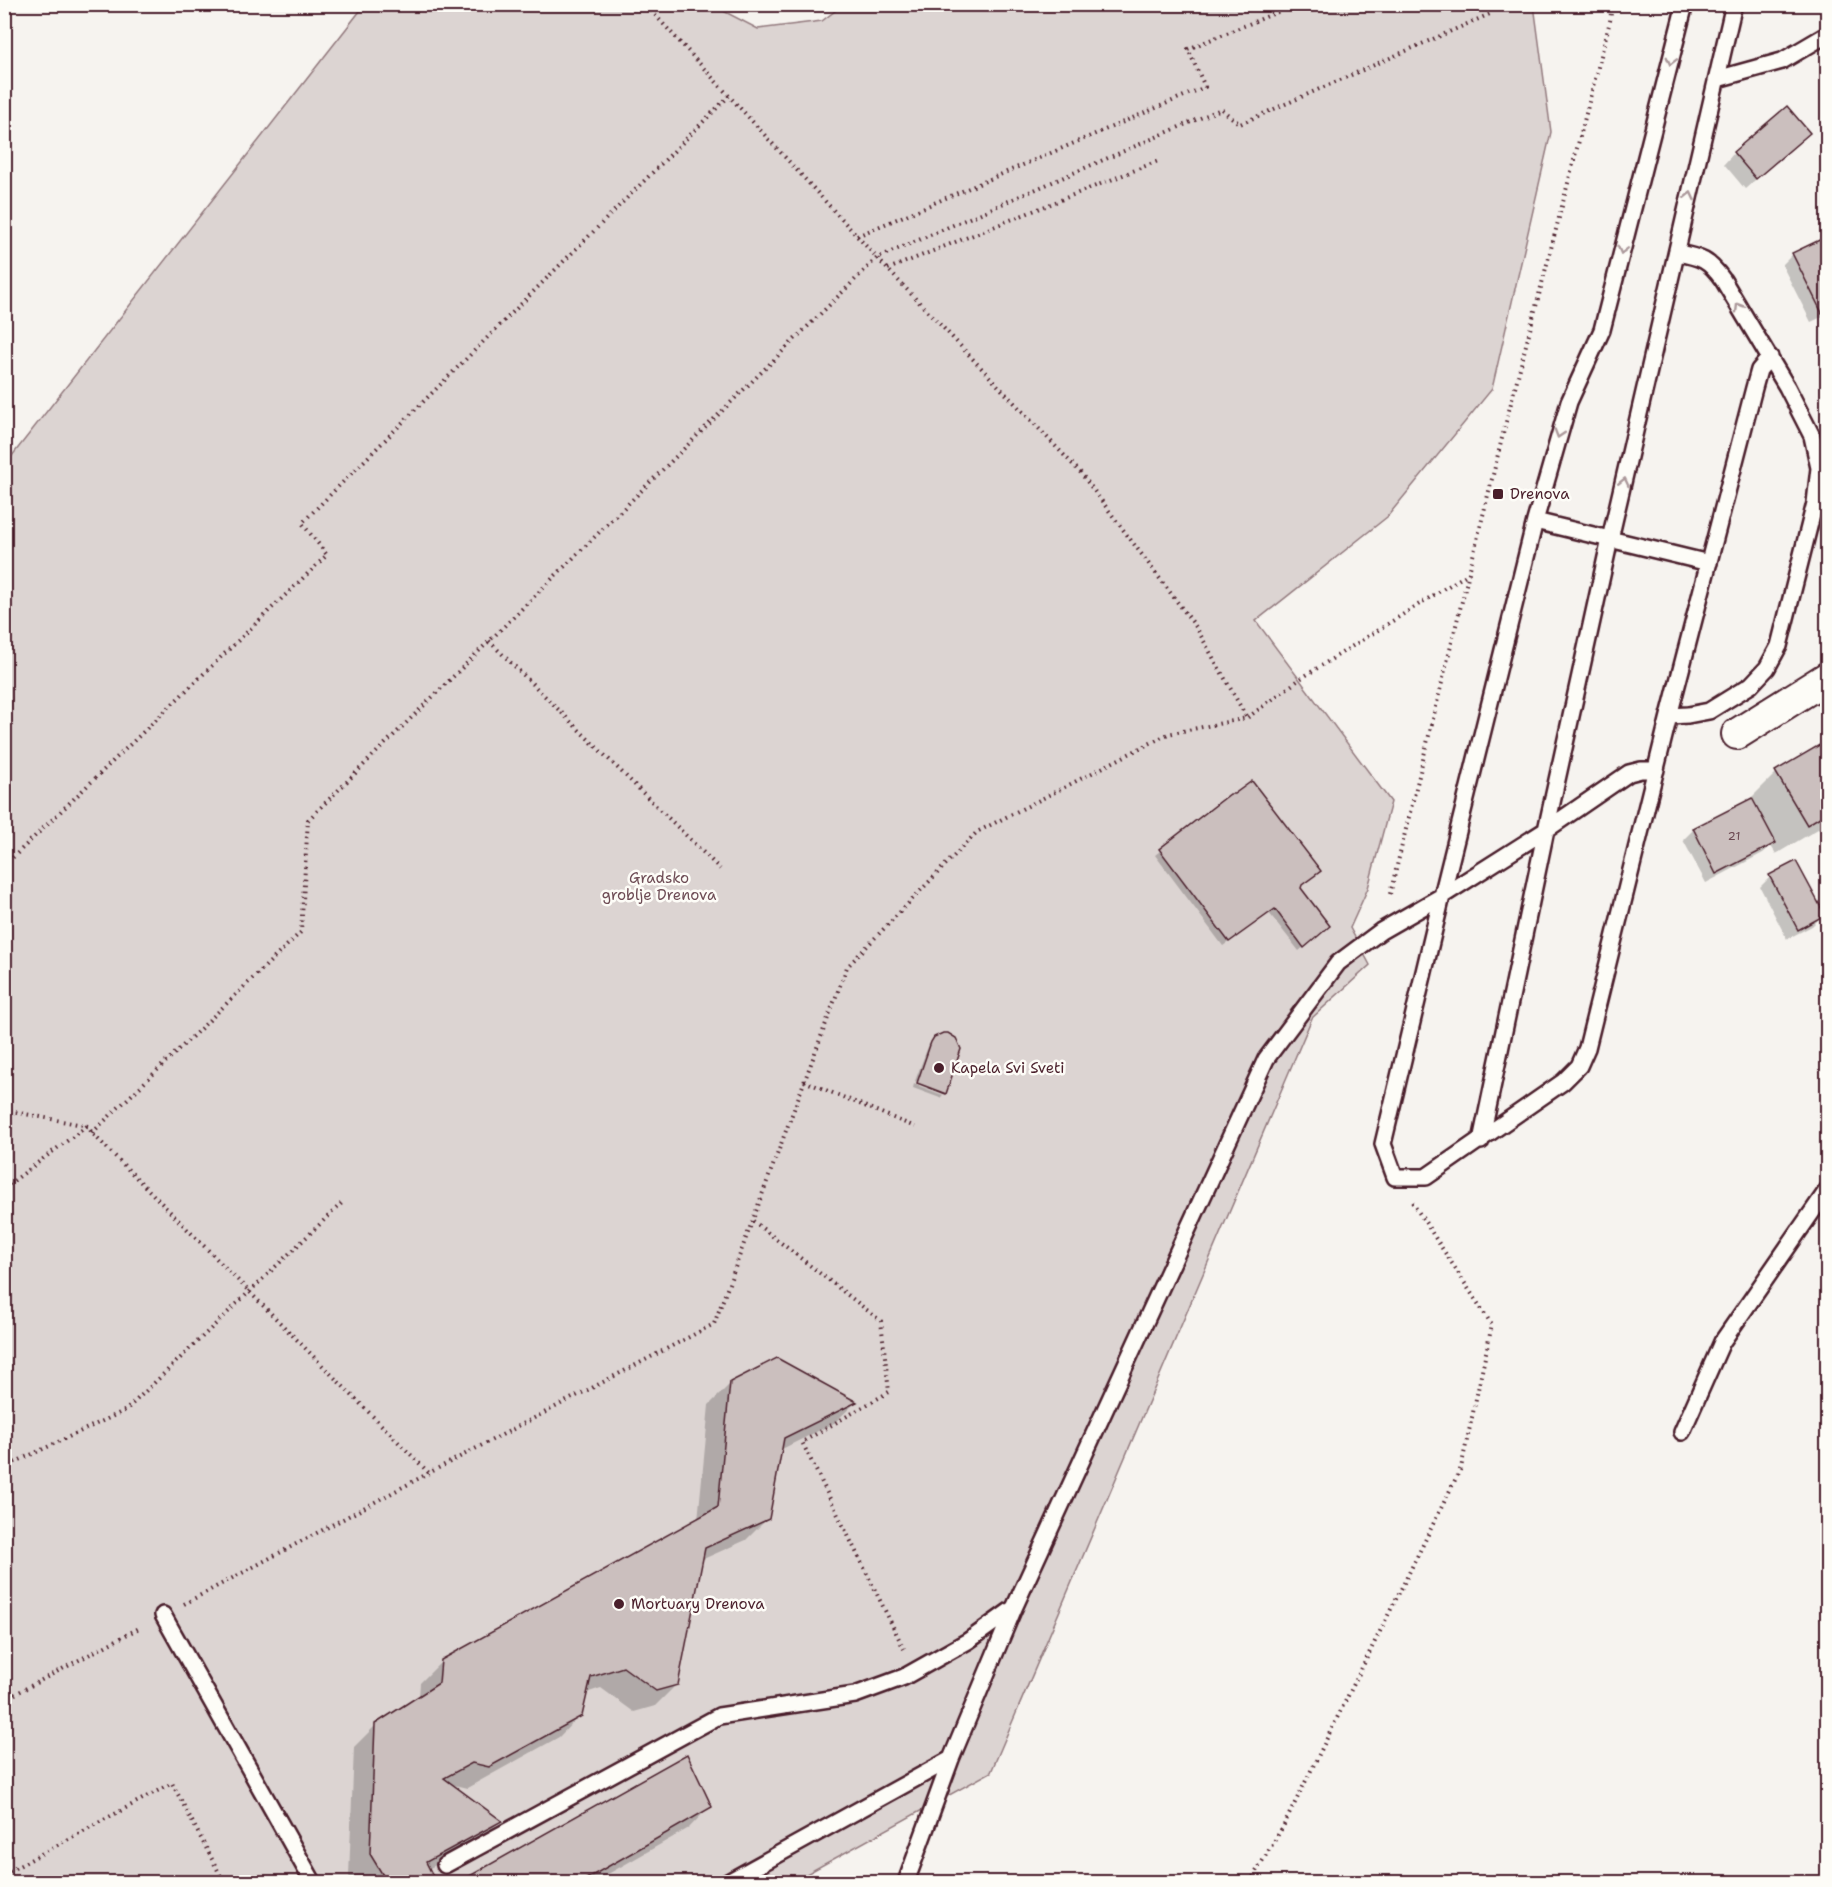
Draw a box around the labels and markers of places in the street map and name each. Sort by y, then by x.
place label: Drenova [1510,484,1570,504]
marker: Drenova [1491,487,1505,501]
place label: Kapela Svi Sveti [951,1058,1064,1078]
marker: Kapela Svi Sveti [932,1061,946,1075]
place label: Mortuary Drenova [631,1594,765,1614]
marker: Mortuary Drenova [612,1597,626,1611]

